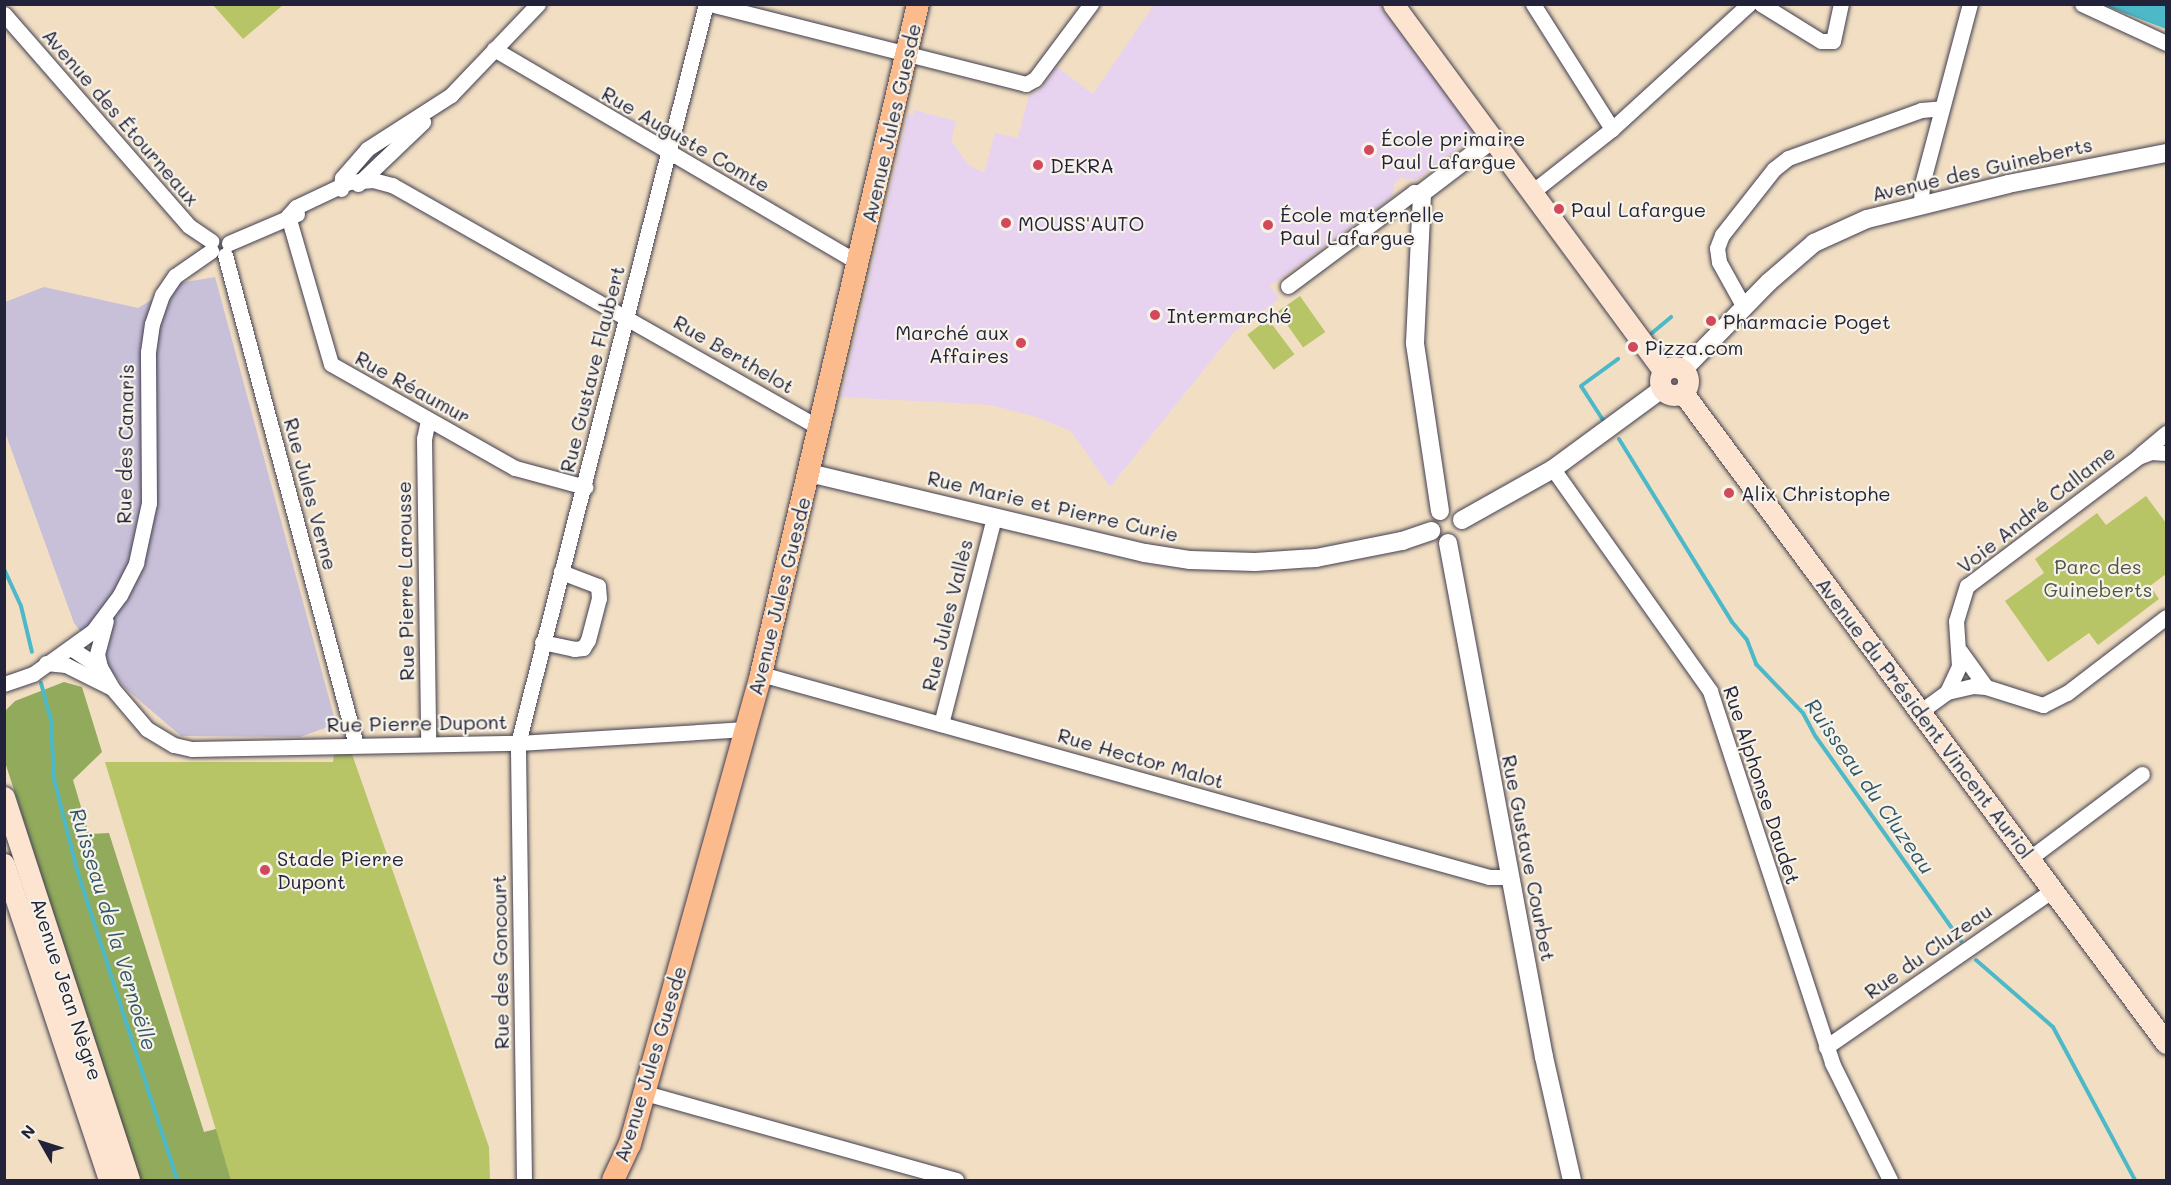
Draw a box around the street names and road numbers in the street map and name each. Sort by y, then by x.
street label: Avenue Jules Guesde [856,21,926,225]
street label: Avenue des Étourneaux [38,23,204,211]
street label: Rue Auguste Comte [598,81,774,197]
street label: Avenue des Guineberts [1869,132,2095,206]
street label: Rue Gustave Flaubert [555,263,629,475]
street label: Rue Berthelot [669,310,799,398]
street label: Rue Réaumur [351,345,475,429]
street label: Rue des Canaris [112,364,138,524]
street label: Rue Jules Verne [279,415,343,573]
street label: Voie André Callame [1952,440,2120,578]
street label: Rue Marie et Pierre Curie [925,465,1181,547]
street label: Rue Pierre Larousse [391,481,419,681]
street label: Avenue Jules Guesde [743,494,815,698]
street label: Rue Jules Vallès [917,536,977,694]
street label: Avenue du Président Vincent Auriol [1811,573,2039,863]
street label: Rue Alphonse Daudet [1719,683,1805,887]
street label: Rue Pierre Dupont [326,709,508,737]
street label: Rue Hector Malot [1055,723,1227,793]
street label: Rue Gustave Courbet [1497,753,1561,963]
street label: Rue des Goncourt [486,874,514,1050]
street label: Avenue Jean Nègre [26,895,108,1083]
street label: Rue du Cluzeau [1860,898,1996,1004]
street label: Avenue Jules Guesde [609,963,691,1165]

